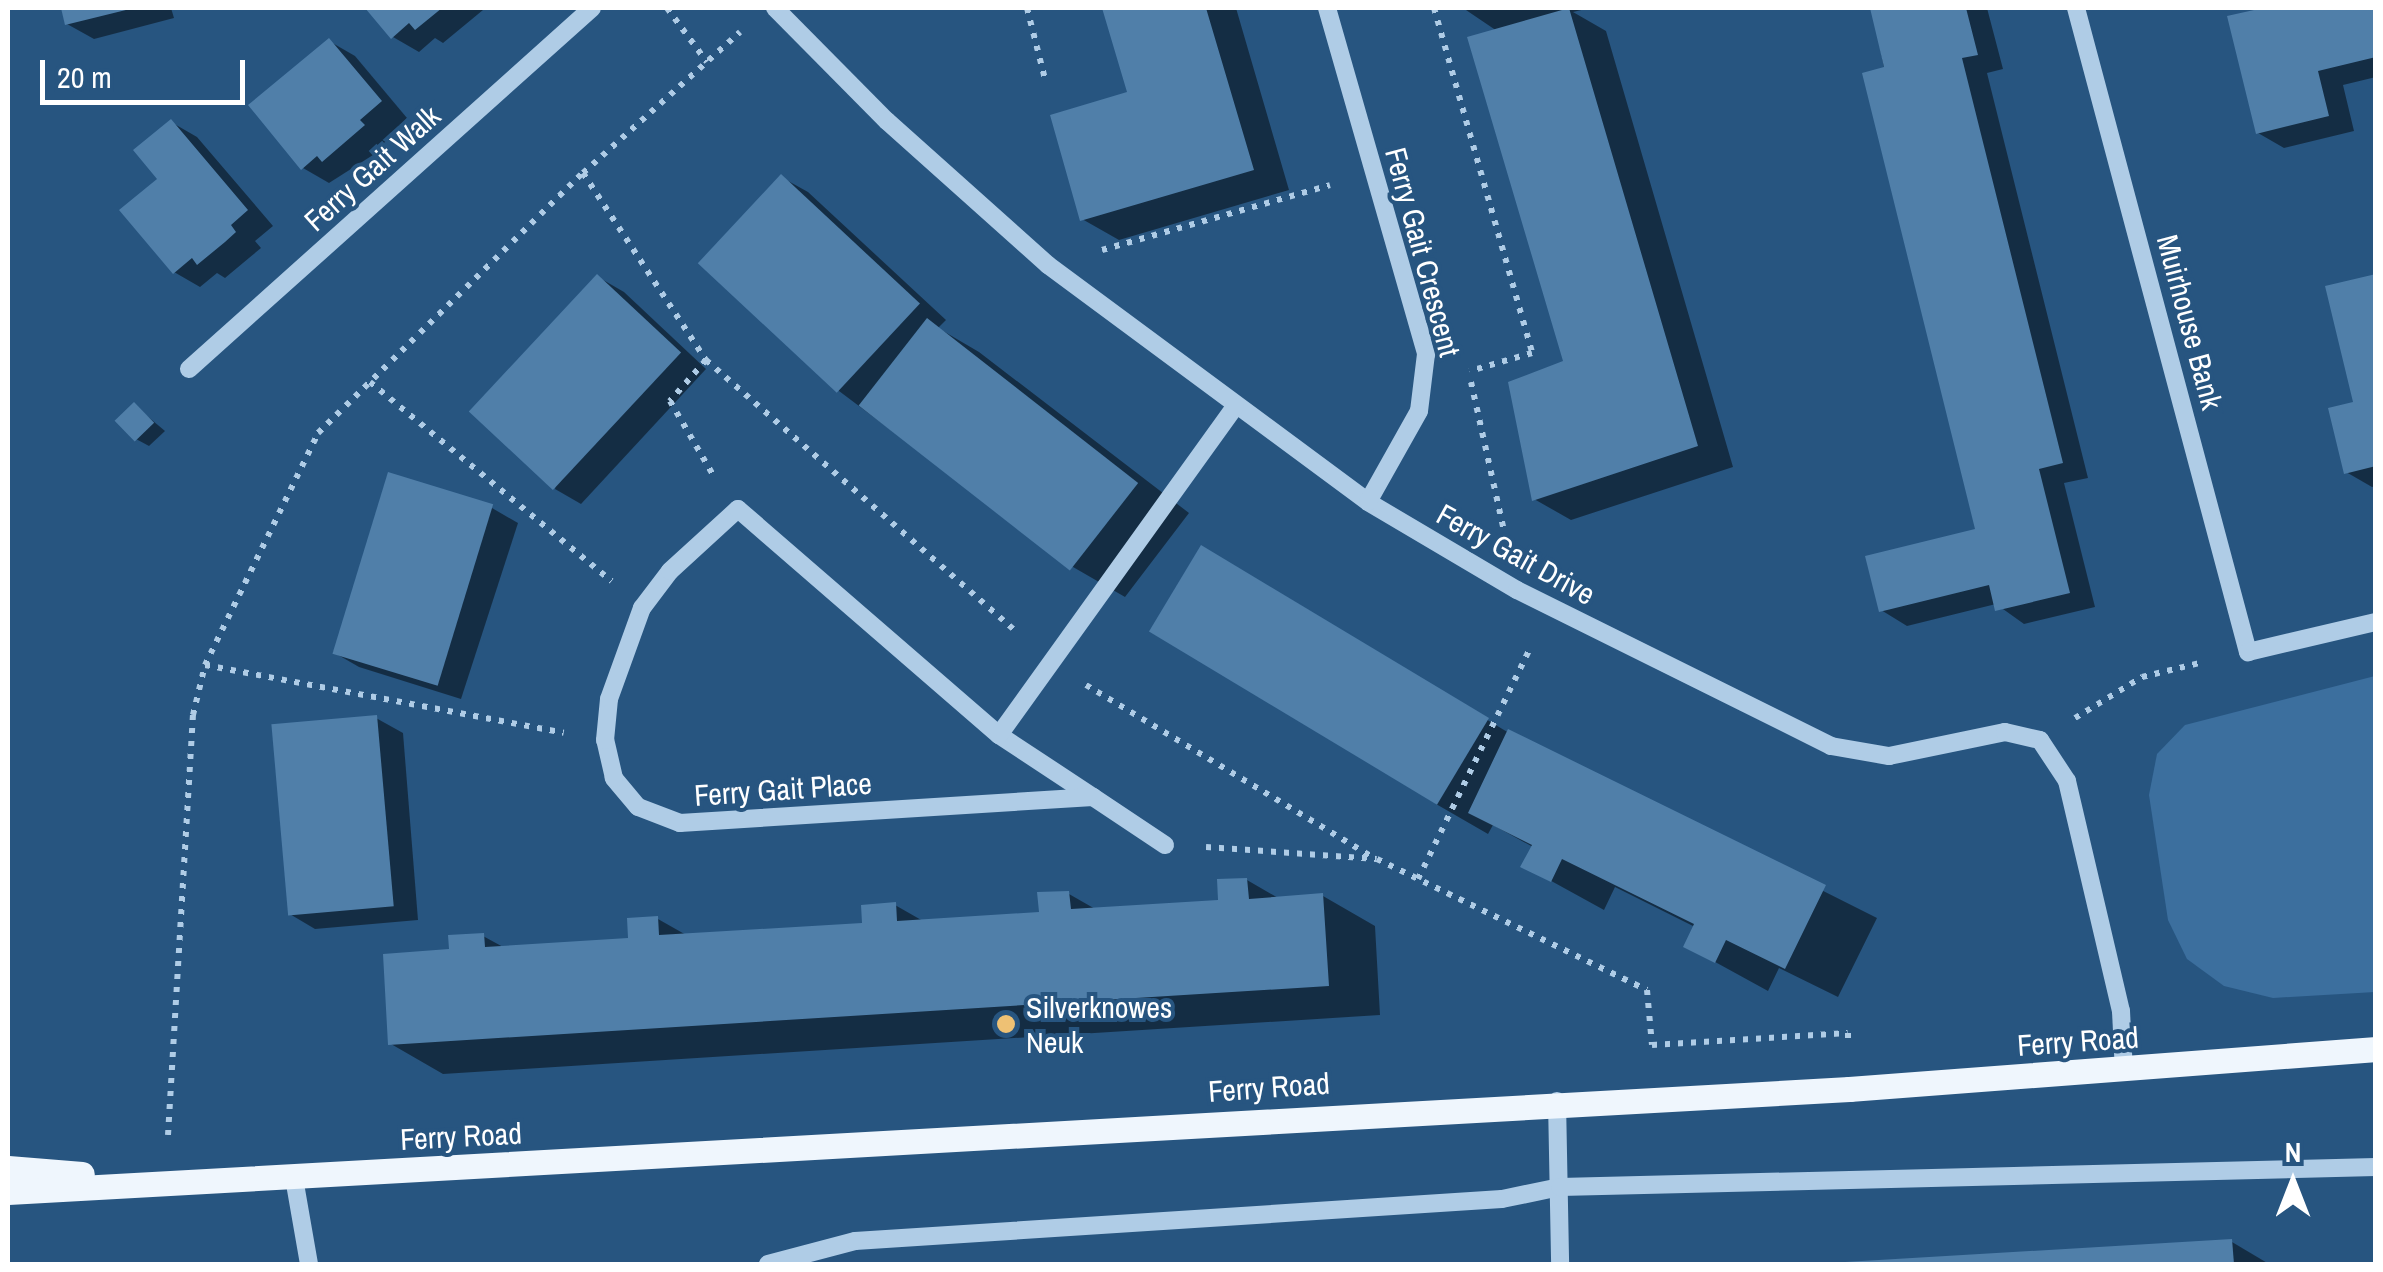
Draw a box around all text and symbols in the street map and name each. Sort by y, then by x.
scale bar [45,40,250,102]
text: 20 m [57,57,112,97]
street label: Ferry Gait Walk [297,98,447,238]
street label: Ferry Gait Crescent [1378,144,1468,360]
street label: Muirhouse Bank [2149,231,2231,413]
street label: Ferry Gait Drive [1431,496,1601,612]
street label: Ferry Gait Place [693,765,873,813]
place label: Silverknowes Neuk [1026,989,1172,1060]
marker: Silverknowes Neuk [995,1013,1017,1035]
street label: Ferry Road [2016,1019,2140,1063]
street label: Ferry Road [1207,1065,1331,1109]
street label: Ferry Road [399,1115,523,1157]
north arrow [2243,1132,2343,1232]
text: N [2285,1133,2301,1171]

